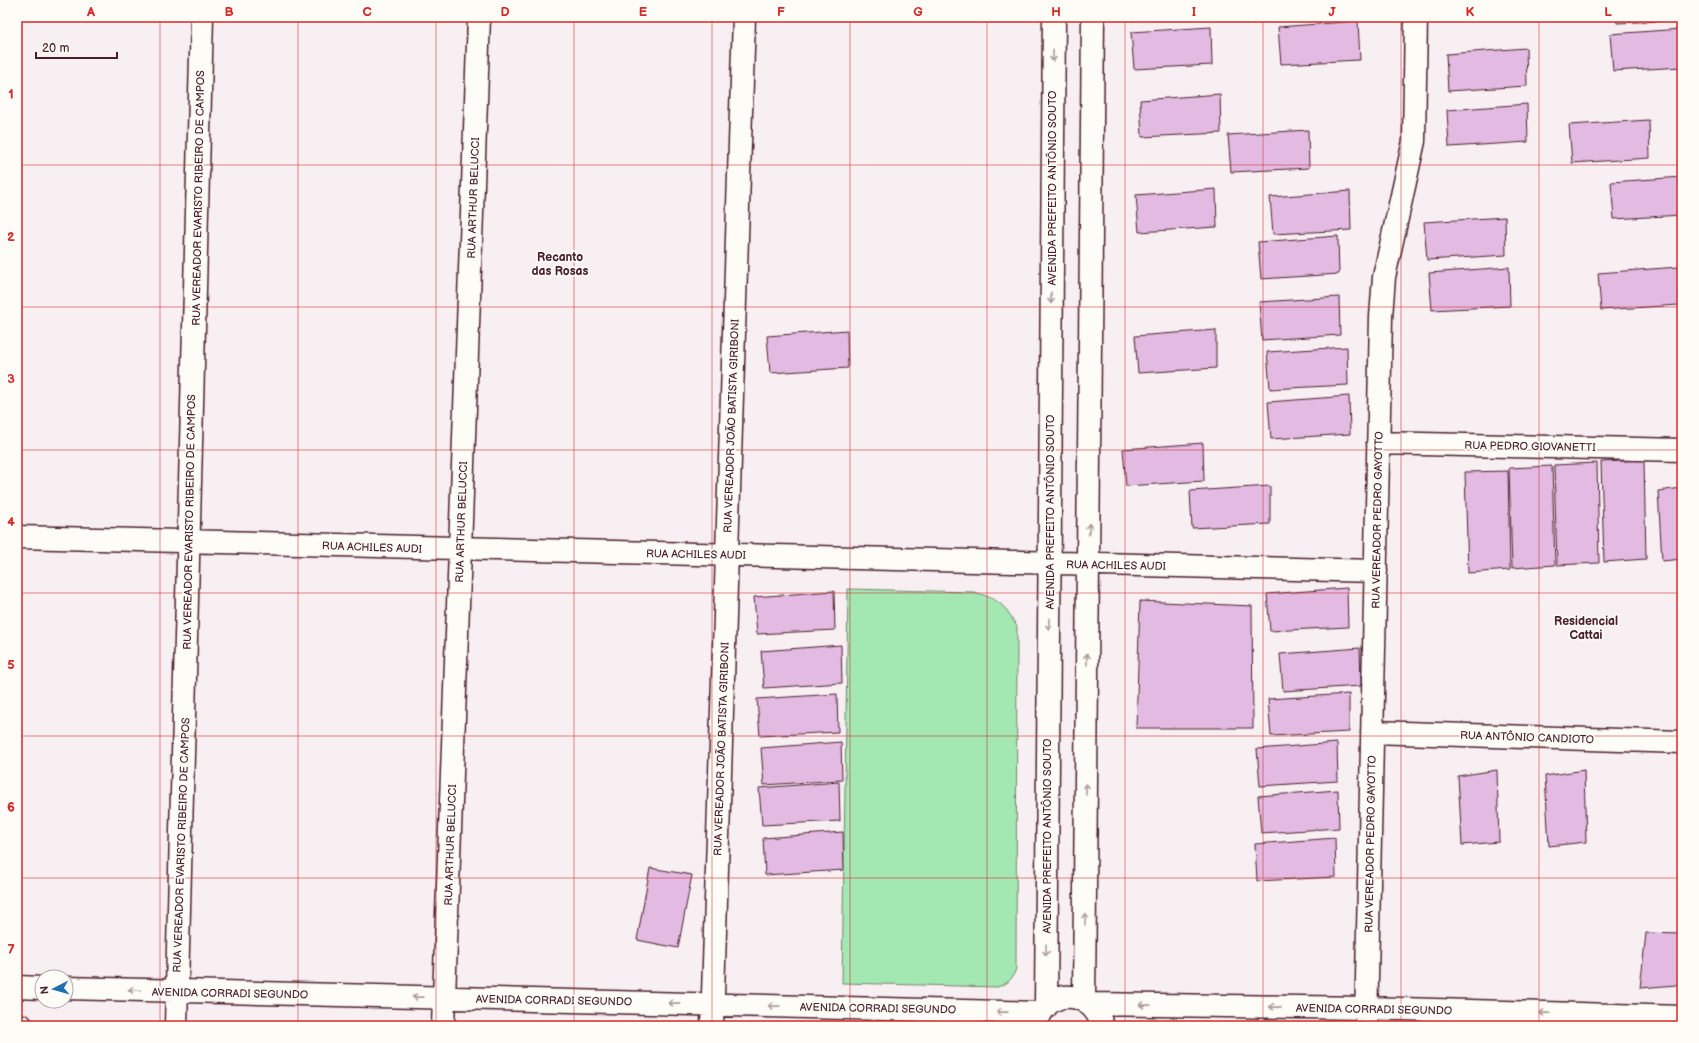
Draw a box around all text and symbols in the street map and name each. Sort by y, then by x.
text: A [86,4,95,20]
text: B [224,4,234,20]
text: C [362,4,372,20]
text: D [500,4,510,20]
text: E [639,4,648,20]
text: F [777,4,785,20]
text: G [913,4,923,20]
text: H [1051,4,1061,20]
text: I [1192,4,1196,20]
text: J [1328,4,1336,20]
text: K [1466,4,1475,20]
text: L [1604,4,1612,20]
scale bar [36,34,117,60]
text: 20 m [42,41,69,56]
one-way arrow [1049,49,1057,62]
street label: RUA VEREADOR EVARISTO RIBEIRO DE CAMPOS [190,70,207,326]
text: 1 [8,86,14,102]
street label: AVENIDA PREFEITO ANTÔNIO SOUTO [1045,91,1059,285]
street label: RUA ARTHUR BELUCCI [465,136,482,259]
text: 2 [7,229,15,245]
district label: Recanto das Rosas [532,250,588,279]
one-way arrow [1047,291,1055,304]
street label: RUA VEREADOR JOÃO BATISTA GIRIBONI [721,318,742,533]
text: 3 [7,371,15,387]
street label: RUA VEREADOR EVARISTO RIBEIRO DE CAMPOS [181,394,198,650]
street label: AVENIDA PREFEITO ANTÔNIO SOUTO [1043,415,1057,609]
street label: RUA VEREADOR PEDRO GAYOTTO [1369,431,1386,609]
street label: RUA PEDRO GIOVANETTI [1464,439,1596,454]
street label: RUA ARTHUR BELUCCI [453,460,470,583]
text: 4 [7,514,15,530]
one-way arrow [1085,523,1093,536]
street label: RUA ACHILES AUDI [322,539,423,556]
street label: RUA ACHILES AUDI [646,547,747,562]
street label: RUA ACHILES AUDI [1066,558,1167,573]
district label: Residencial Cattai [1554,614,1618,643]
one-way arrow [1045,617,1053,630]
street label: RUA VEREADOR JOÃO BATISTA GIRIBONI [711,641,732,856]
one-way arrow [1084,653,1091,666]
text: 5 [7,657,15,673]
street label: RUA VEREADOR EVARISTO RIBEIRO DE CAMPOS [171,717,192,973]
street label: RUA ANTÔNIO CANDIOTO [1460,728,1594,746]
street label: AVENIDA PREFEITO ANTÔNIO SOUTO [1040,739,1054,933]
street label: RUA VEREADOR PEDRO GAYOTTO [1362,755,1379,933]
street label: RUA ARTHUR BELUCCI [442,783,459,906]
one-way arrow [1082,783,1090,796]
text: 6 [7,799,15,815]
one-way arrow [1081,913,1089,926]
text: 7 [7,942,15,958]
one-way arrow [1042,943,1050,956]
north arrow [34,969,74,1009]
text: N [38,985,51,995]
street label: AVENIDA CORRADI SEGUNDO [152,986,308,1001]
one-way arrow [128,987,141,994]
one-way arrow [412,993,425,1001]
street label: AVENIDA CORRADI SEGUNDO [476,993,632,1008]
one-way arrow [668,1000,681,1007]
street label: AVENIDA CORRADI SEGUNDO [800,1001,956,1016]
one-way arrow [1139,1001,1152,1009]
one-way arrow [768,1002,781,1010]
street label: AVENIDA CORRADI SEGUNDO [1296,1002,1452,1017]
one-way arrow [1269,1003,1282,1011]
one-way arrow [996,1008,1009,1015]
one-way arrow [1539,1010,1552,1017]

